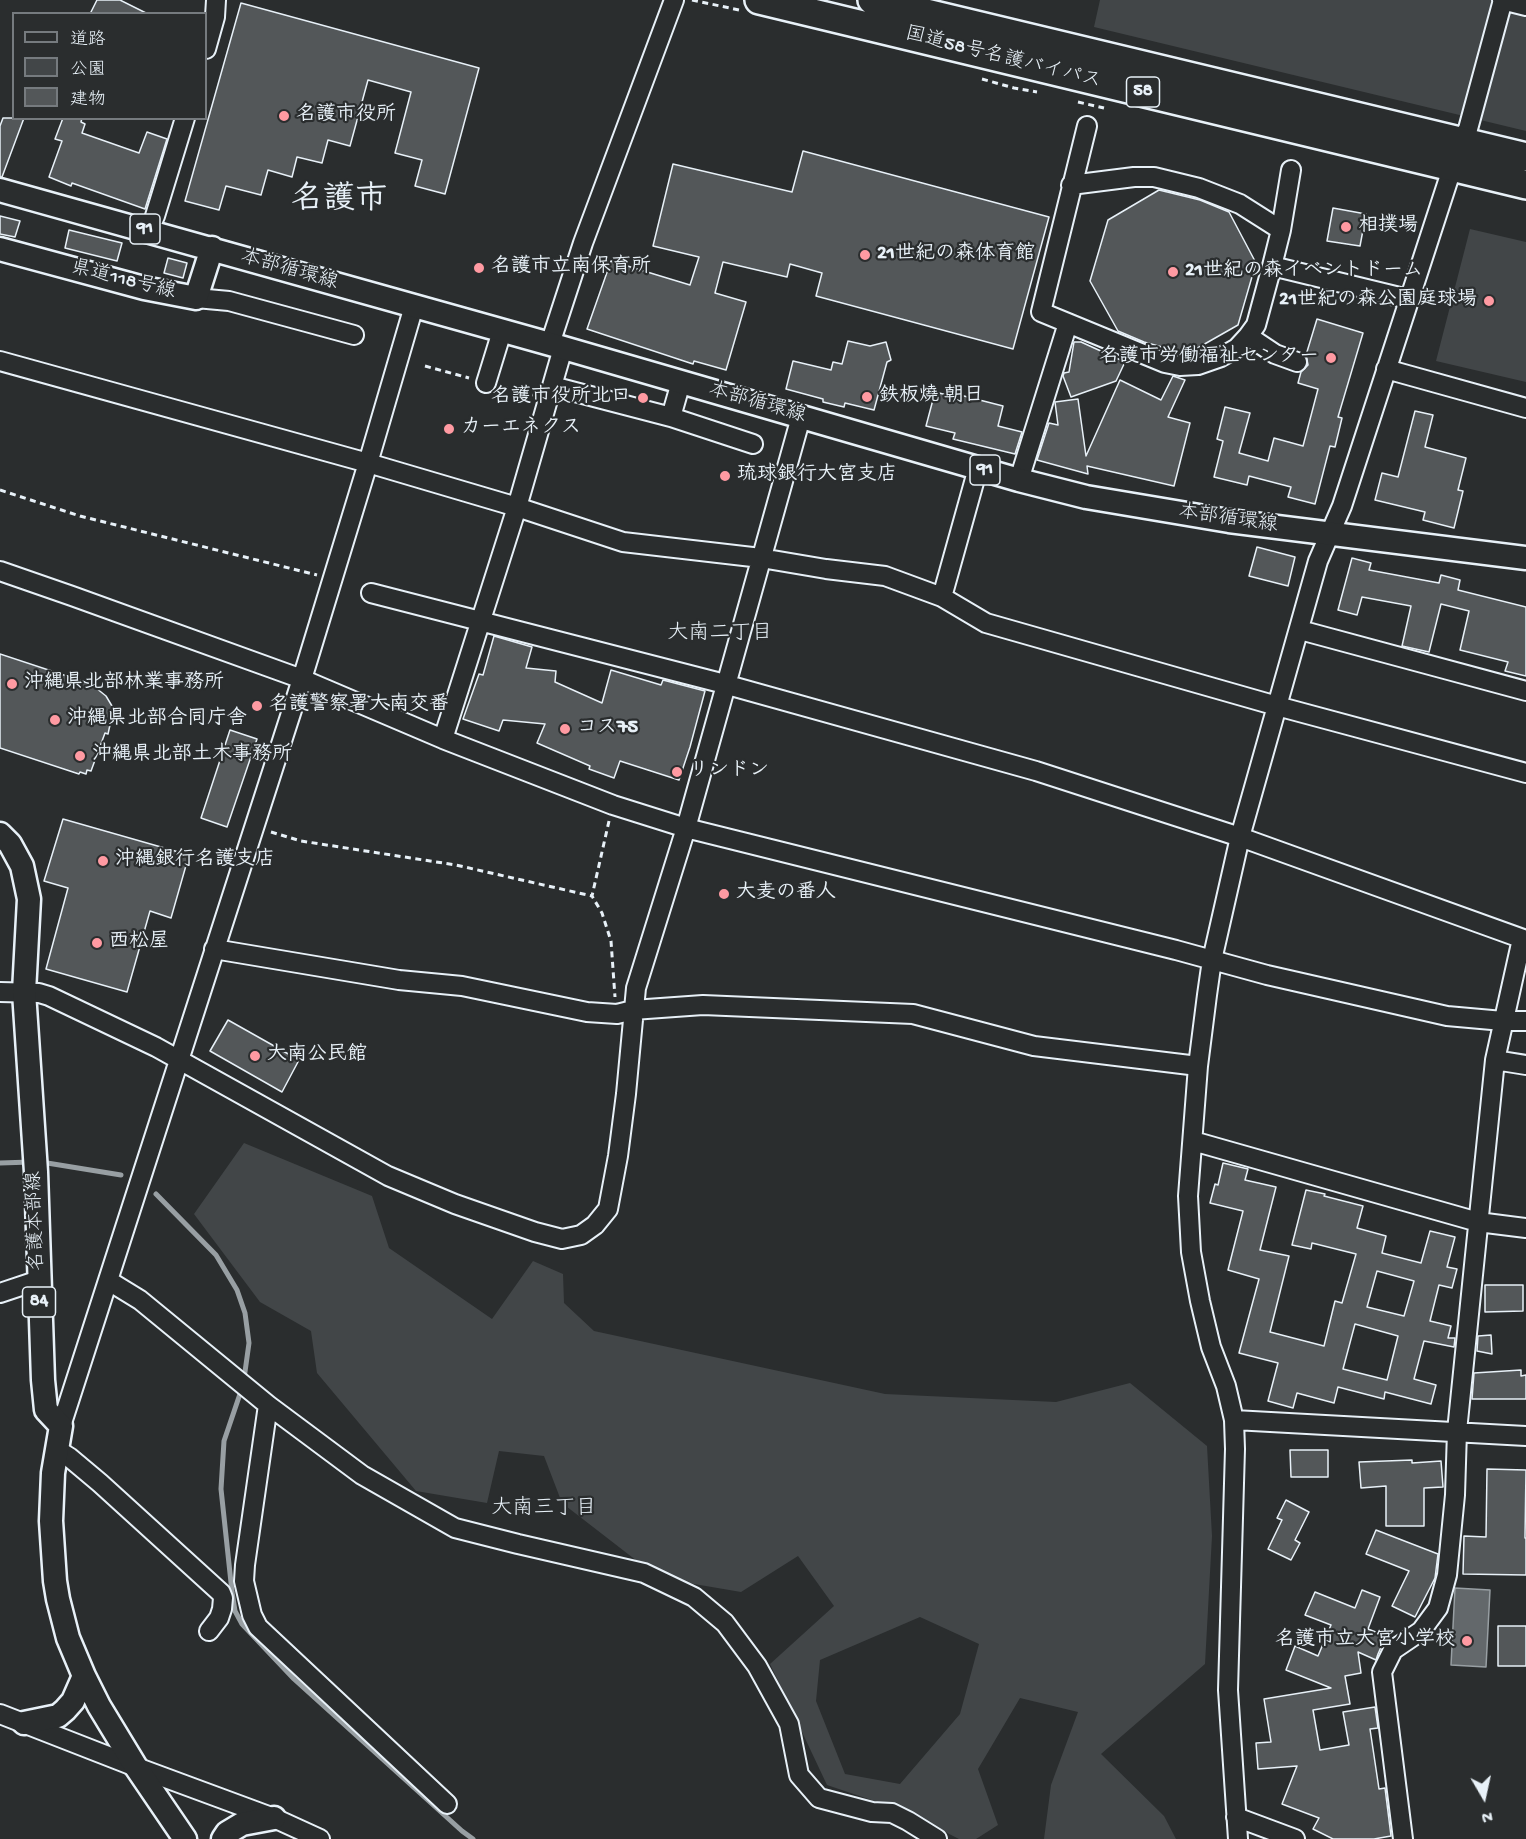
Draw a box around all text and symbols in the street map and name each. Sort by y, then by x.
legend [12,12,207,120]
street label: 国道58号名護バイパス [902,23,1104,95]
text: 道路 [70,30,106,51]
text: 公園 [70,60,106,81]
road number: 58 [1126,77,1160,107]
text: 建物 [70,90,106,111]
place label: 名護市役所 [296,104,396,128]
marker: 名護市役所 [277,109,291,123]
district label: 名護市 [291,183,387,221]
road number: 91 [130,214,160,244]
place label: 相撲場 [1358,215,1418,239]
marker: 相撲場 [1339,220,1353,234]
place label: 21世紀の森体育館 [877,243,1035,267]
street label: 本部循環線 [238,246,340,296]
marker: 21世紀の森体育館 [858,248,872,262]
street label: 県道118号線 [68,256,178,306]
place label: 名護市立南保育所 [491,256,651,280]
place label: 21世紀の森イベントドーム [1185,260,1423,284]
marker: 名護市立南保育所 [472,261,486,275]
marker: 21世紀の森イベントドーム [1166,265,1180,279]
place label: 21世紀の森公園庭球場 [1279,289,1477,313]
marker: 21世紀の森公園庭球場 [1482,294,1496,308]
place label: 名護市労働福祉センター [1099,346,1319,370]
marker: 名護市労働福祉センター [1324,351,1338,365]
street label: 本部循環線 [706,379,808,429]
place label: 鉄板燒 朝日 [879,385,984,409]
place label: 名護市役所北口 [491,386,631,410]
marker: 鉄板燒 朝日 [860,390,874,404]
marker: 名護市役所北口 [636,391,650,405]
place label: カーエネクス [461,417,581,441]
marker: カーエネクス [442,422,456,436]
road number: 91 [970,455,1000,485]
place label: 琉球銀行大宮支店 [737,464,897,488]
marker: 琉球銀行大宮支店 [718,469,732,483]
street label: 本部循環線 [1177,501,1279,539]
district label: 大南二丁目 [668,622,772,648]
place label: 沖縄県北部林業事務所 [24,672,224,696]
marker: 沖縄県北部林業事務所 [5,677,19,691]
place label: 名護警察署大南交番 [269,694,449,718]
marker: 名護警察署大南交番 [250,699,264,713]
place label: 沖縄県北部合同庁舎 [67,708,247,732]
marker: 沖縄県北部合同庁舎 [48,713,62,727]
place label: コス75 [577,717,638,741]
marker: コス75 [558,722,572,736]
place label: 沖縄県北部土木事務所 [92,744,292,768]
marker: 沖縄県北部土木事務所 [73,749,87,763]
place label: リンドン [689,760,769,784]
marker: リンドン [670,765,684,779]
place label: 沖縄銀行名護支店 [115,849,275,873]
marker: 沖縄銀行名護支店 [96,854,110,868]
place label: 大麦の番人 [736,882,836,906]
marker: 大麦の番人 [717,887,731,901]
place label: 西松屋 [109,931,169,955]
marker: 西松屋 [90,936,104,950]
place label: 大南公民館 [267,1044,367,1068]
marker: 大南公民館 [248,1049,262,1063]
street label: 名護本部線 [23,1171,51,1271]
road number: 84 [22,1287,56,1317]
district label: 大南三丁目 [492,1497,596,1523]
place label: 名護市立大宮小学校 [1275,1629,1455,1653]
marker: 名護市立大宮小学校 [1460,1634,1474,1648]
north arrow [1454,1767,1514,1827]
text: N [1480,1805,1494,1825]

